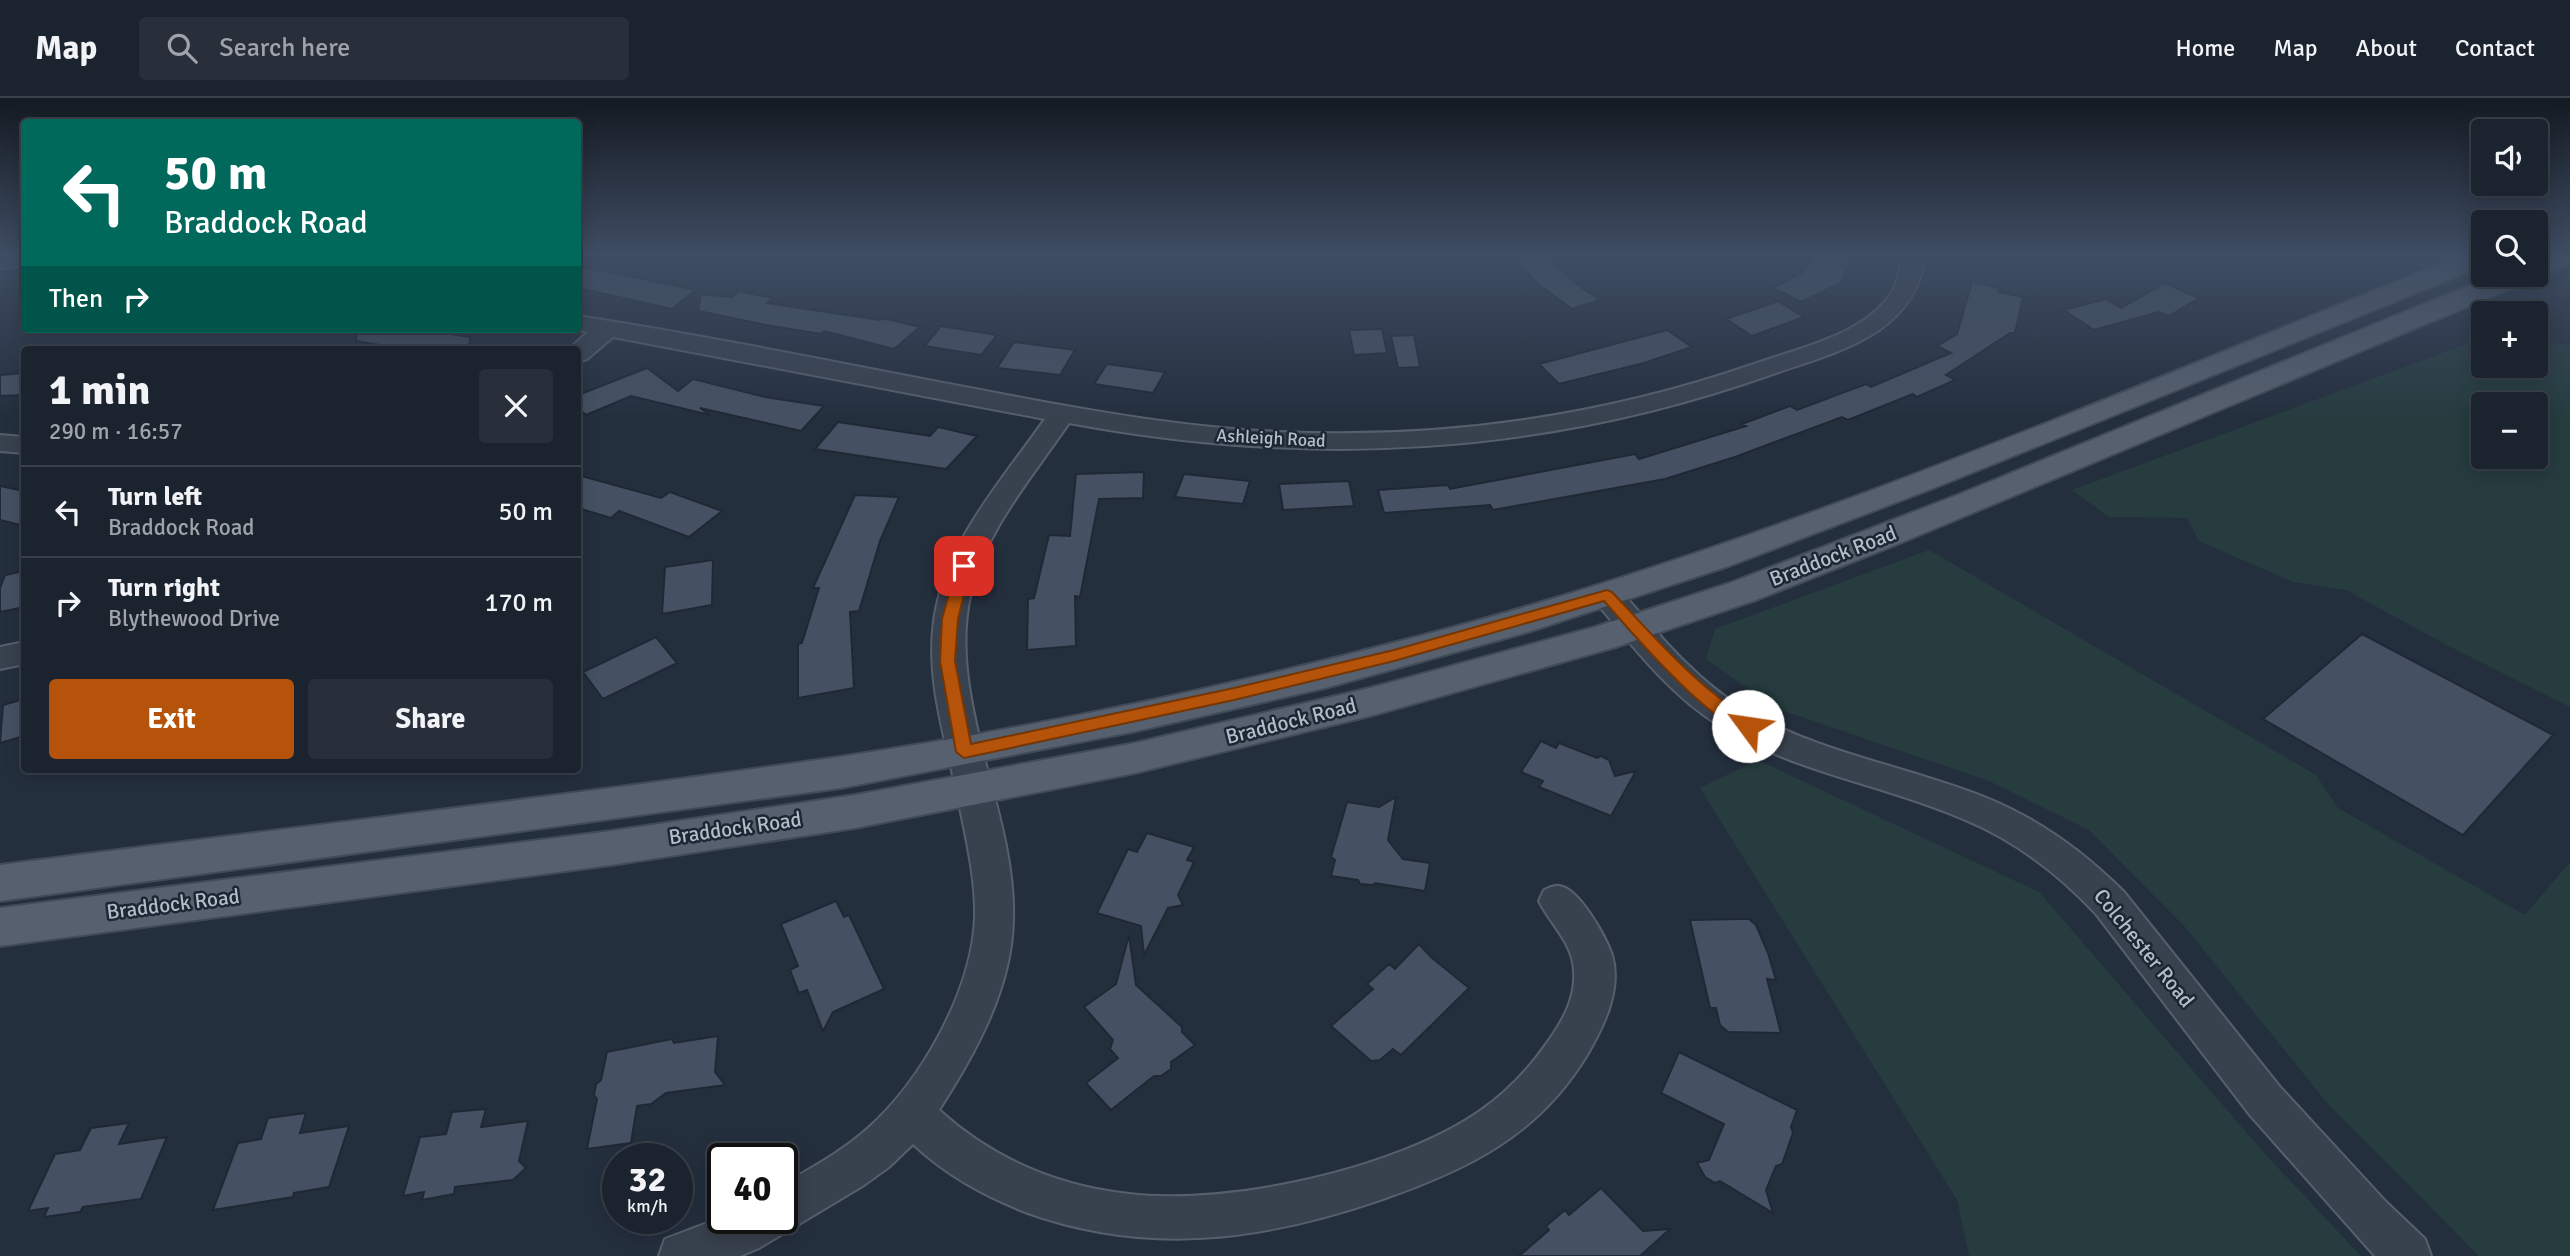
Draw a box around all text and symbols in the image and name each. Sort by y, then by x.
search box [139,17,629,80]
text: Map [35,28,97,69]
icon: search [163,29,201,67]
text: Search here [219,32,350,64]
text: Home [2175,33,2235,63]
text: Map [2273,33,2318,63]
text: About [2356,33,2417,63]
text: Contact [2455,33,2535,63]
map controls [2471,119,2548,469]
button: sound [2471,119,2548,196]
text: 50 m [164,143,267,203]
icon: left [49,147,140,238]
text: Braddock Road [164,203,368,242]
button: search [2471,210,2548,287]
icon: right [117,280,155,318]
text: Then [49,283,103,315]
button: + [2471,301,2548,378]
text: 1 min [49,365,150,416]
button: close [479,369,553,443]
button: − [2471,392,2548,469]
text: 290 m · 16:57 [49,417,183,446]
street label: Ashleigh Road [1216,424,1326,452]
text: Turn left [108,481,202,513]
icon: left [49,493,87,531]
text: 50 m [498,496,553,528]
text: Braddock Road [108,513,254,542]
street label: Braddock Road [1766,520,1900,592]
pin [934,536,994,596]
icon: arrive [945,547,983,585]
text: Turn right [108,572,220,604]
icon: right [49,584,87,622]
text: 170 m [484,587,553,619]
text: Blythewood Drive [108,604,280,633]
button: Exit [49,679,294,759]
button: Share [308,679,553,759]
position arrow [1711,689,1785,763]
street label: Braddock Road [1223,692,1359,750]
street label: Braddock Road [667,806,803,850]
street label: Braddock Road [105,883,241,925]
street label: Colchester Road [2088,883,2200,1013]
speed limit sign: 40 [707,1143,798,1234]
text: 32 [629,1158,666,1201]
text: km/h [627,1195,668,1217]

